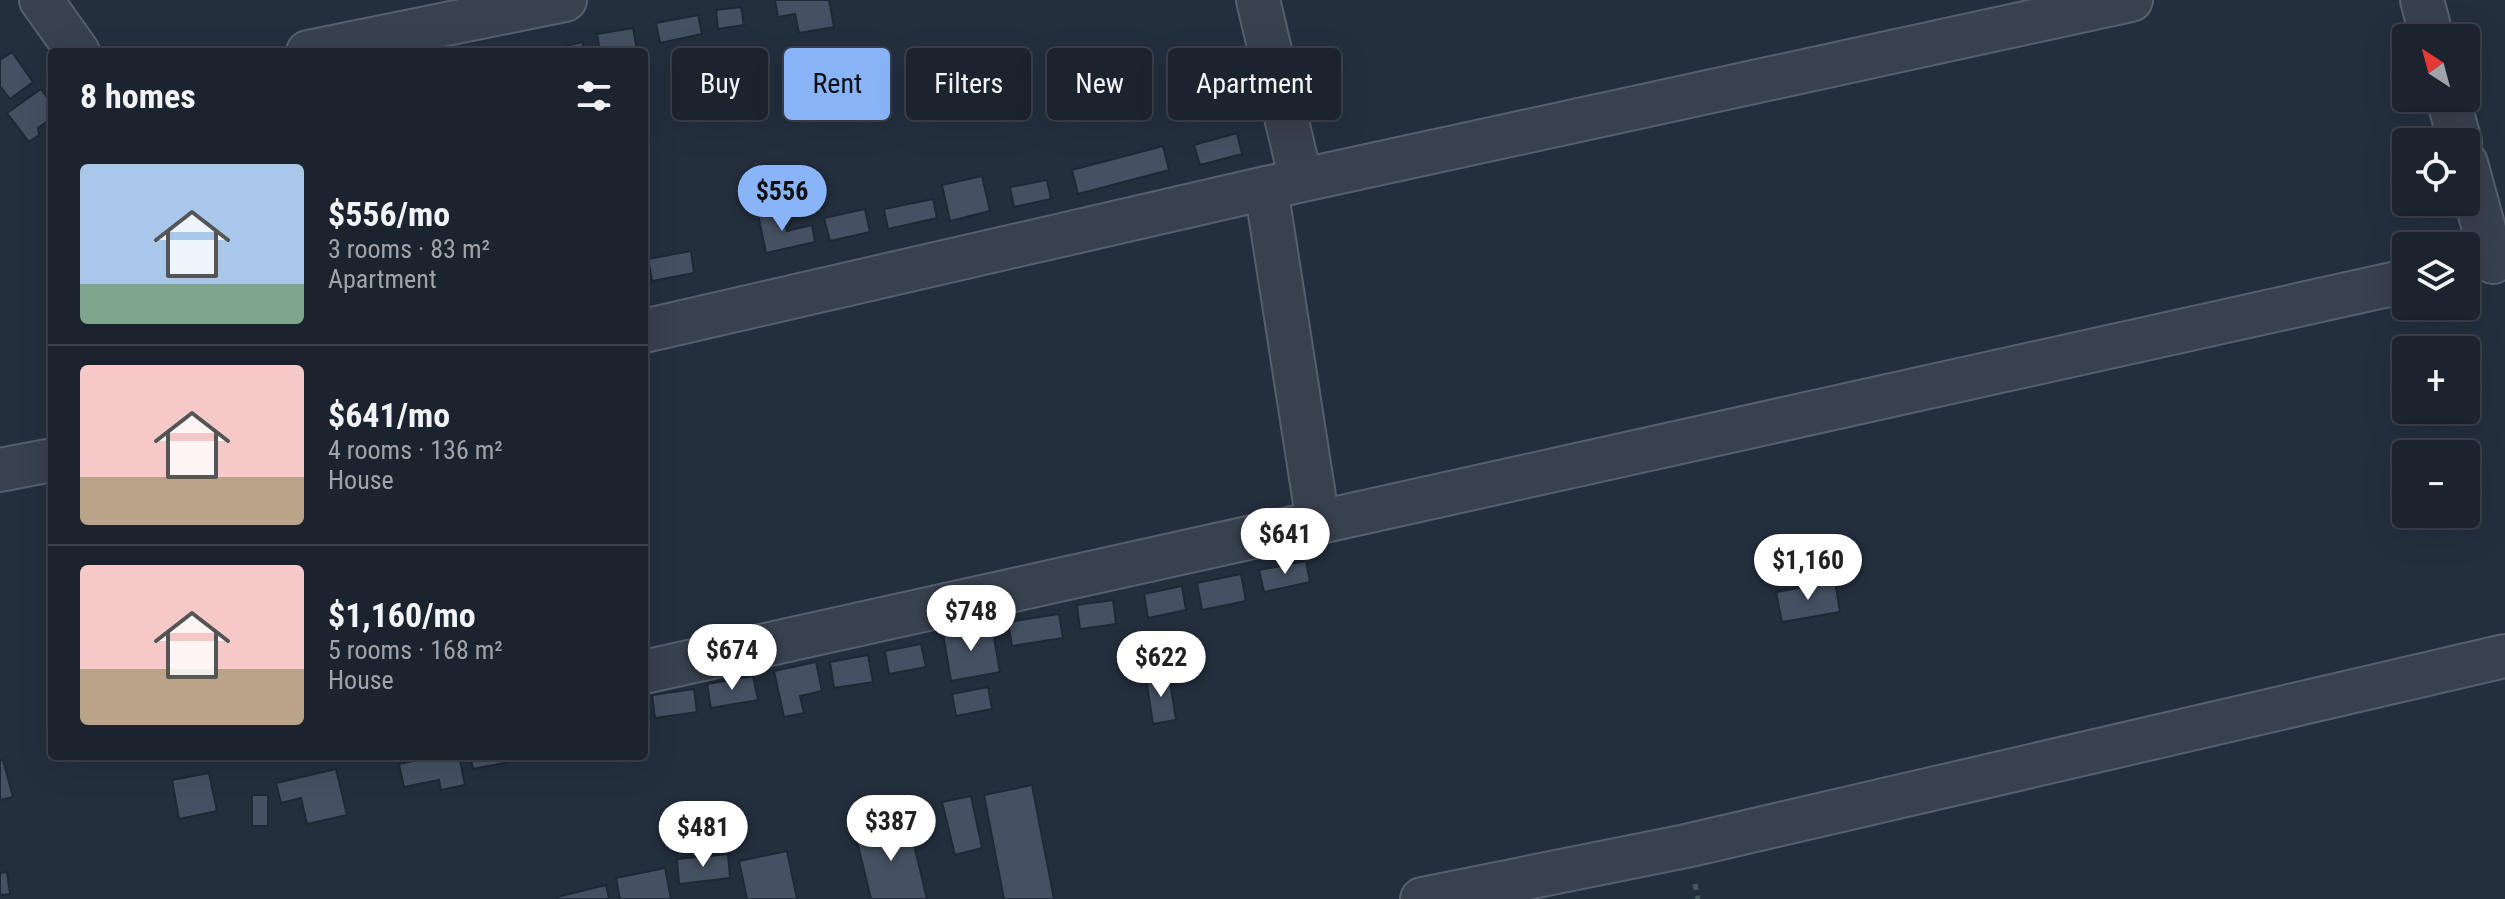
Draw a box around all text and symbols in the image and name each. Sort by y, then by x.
north arrow [2392,24,2480,112]
map controls [2392,24,2480,528]
chip: Buy [672,48,768,120]
chip: Rent [784,48,890,120]
chip: Filters [906,48,1031,120]
chip: New [1047,48,1152,120]
chip: Apartment [1168,48,1341,120]
icon: filters [572,74,616,118]
text: 8 homes [80,76,196,116]
button: locate [2392,128,2480,216]
pin: $556 [735,165,829,233]
text: $556 [756,176,808,206]
text: $556/mo [328,194,450,234]
icon: home [144,196,240,292]
button: layers [2392,232,2480,320]
text: 3 rooms · 83 m² [328,234,490,264]
text: Apartment [328,264,437,294]
button: + [2392,336,2480,424]
text: $641/mo [328,395,450,435]
icon: home [144,397,240,493]
text: 4 rooms · 136 m² [328,435,503,465]
button: − [2392,440,2480,528]
text: House [328,465,394,495]
pin: $641 [1238,508,1332,576]
text: $641 [1259,519,1311,549]
pin: $1,160 [1743,534,1873,602]
text: $1,160 [1772,545,1844,575]
pin: $748 [924,585,1018,653]
text: $1,160/mo [328,595,476,635]
text: $748 [945,596,997,626]
icon: home [144,597,240,693]
pin: $674 [685,624,779,692]
pin: $622 [1114,631,1208,699]
text: 5 rooms · 168 m² [328,635,503,665]
text: $674 [706,635,758,665]
text: $622 [1135,642,1187,672]
text: House [328,665,394,695]
pin: $387 [844,795,938,863]
pin: $481 [656,801,750,869]
text: $387 [865,806,917,836]
text: $481 [677,812,729,842]

